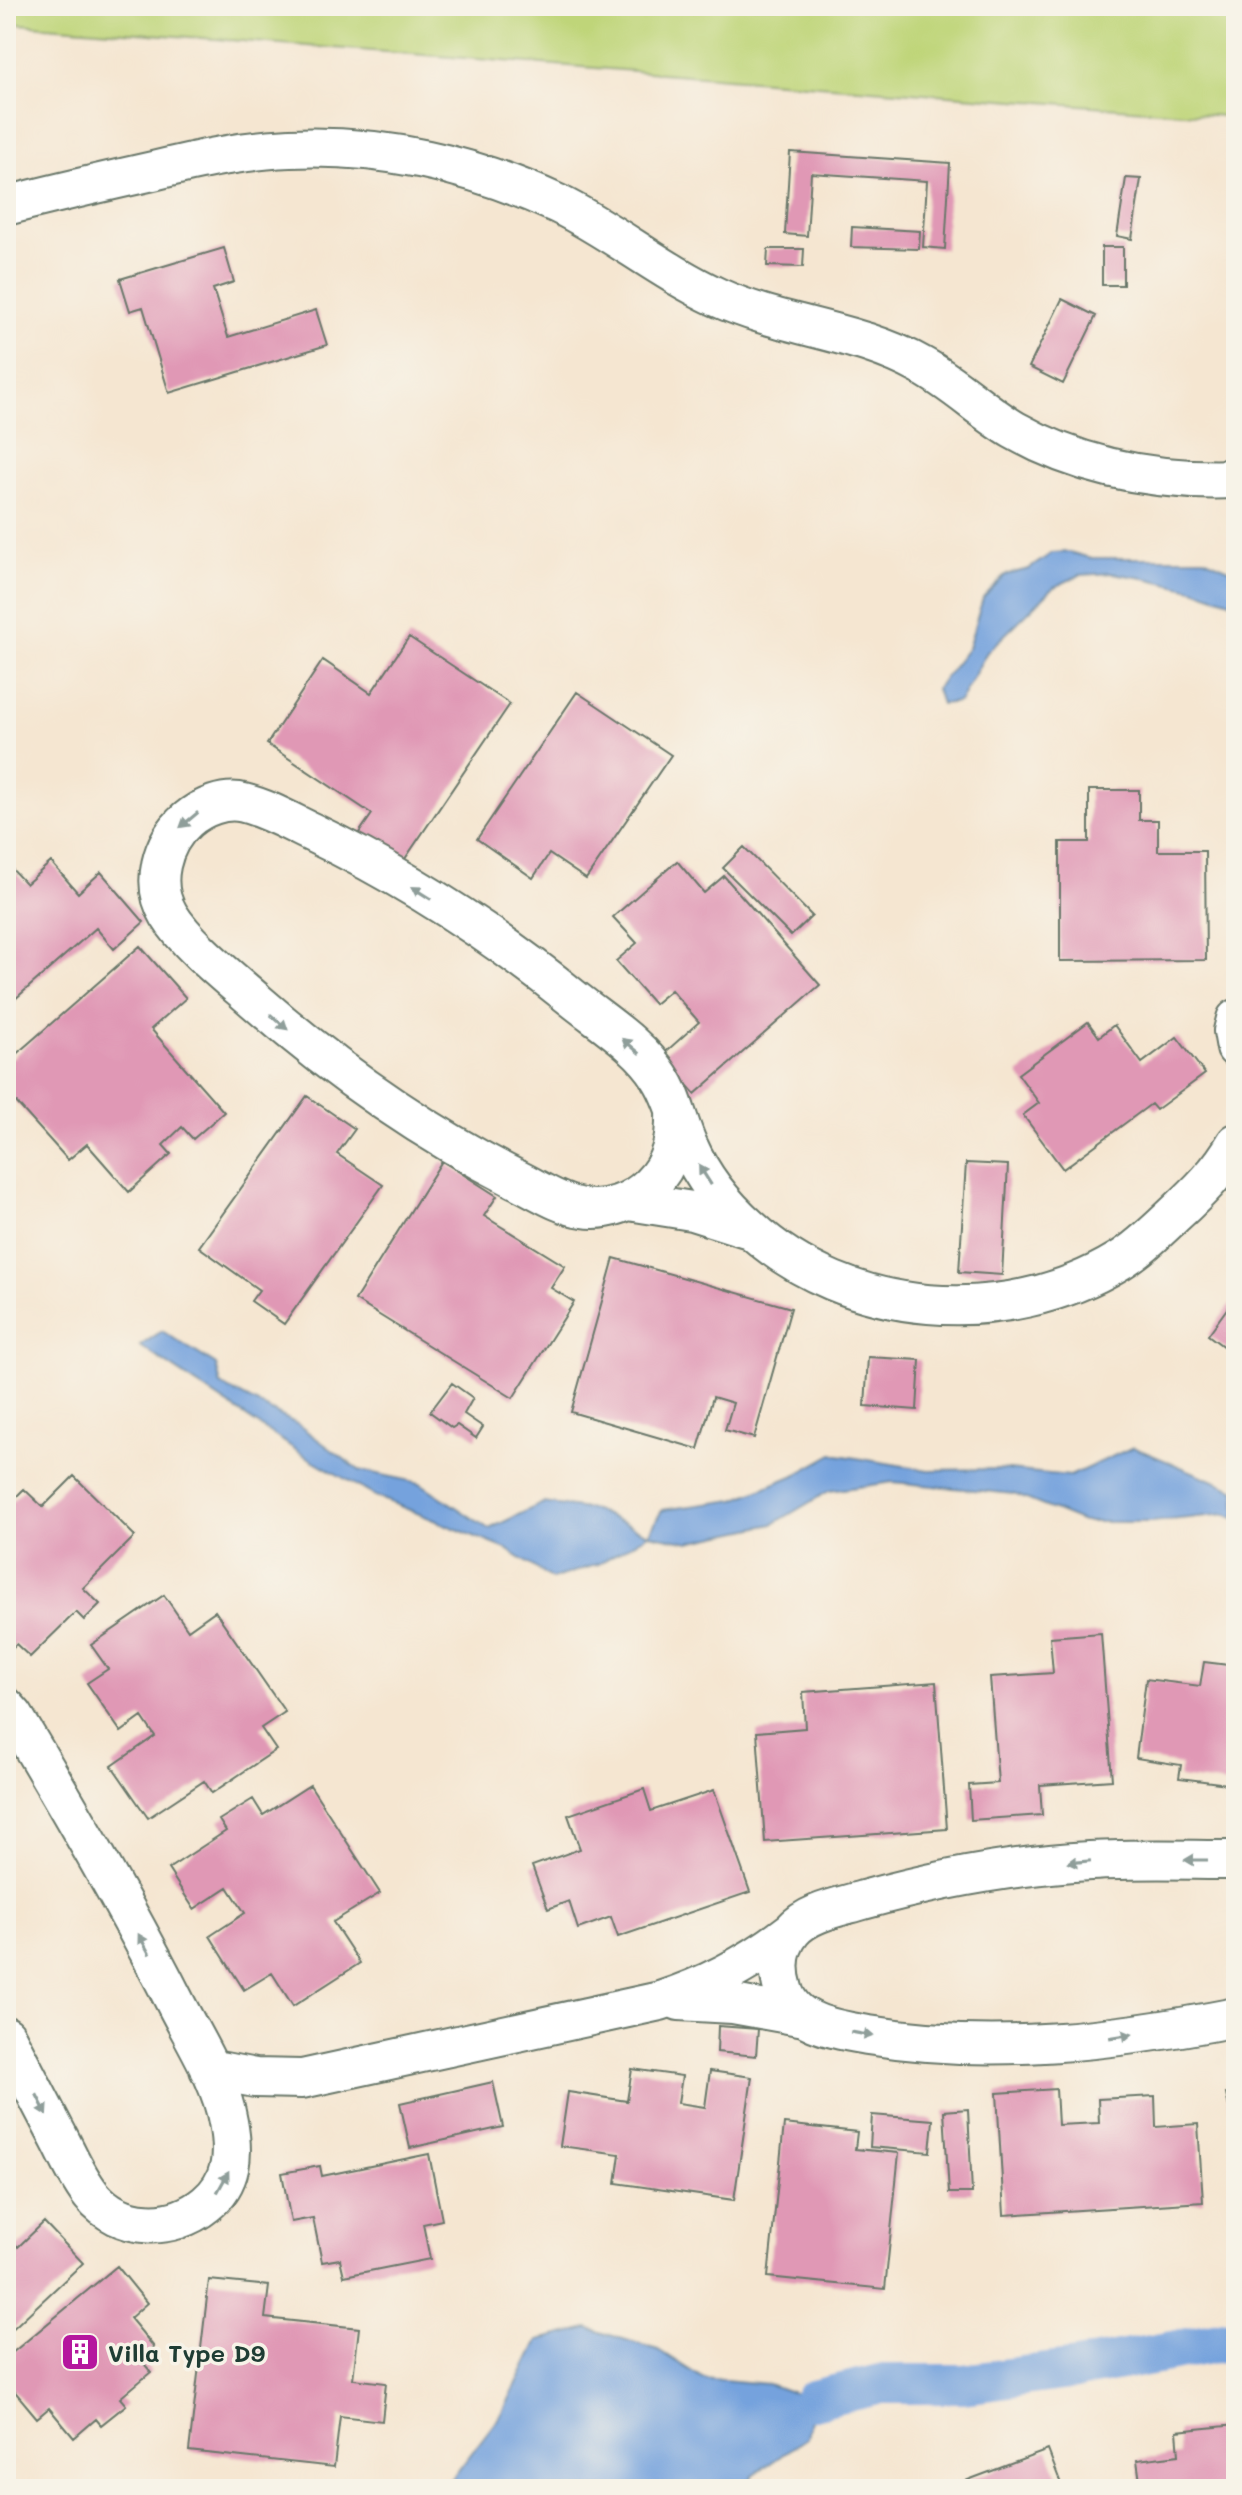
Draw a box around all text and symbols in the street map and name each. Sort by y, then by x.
one-way arrow [179,812,199,828]
one-way arrow [411,885,432,900]
one-way arrow [270,1012,289,1030]
one-way arrow [621,1038,641,1055]
one-way arrow [699,1164,713,1186]
one-way arrow [1183,1854,1208,1866]
one-way arrow [1066,1856,1091,1869]
one-way arrow [138,1932,151,1955]
one-way arrow [850,2028,875,2040]
one-way arrow [1109,2029,1134,2042]
one-way arrow [35,2093,49,2116]
one-way arrow [216,2171,230,2193]
building icon: Villa Type D9 [59,2331,101,2373]
place label: Villa Type D9 [108,2337,265,2368]

